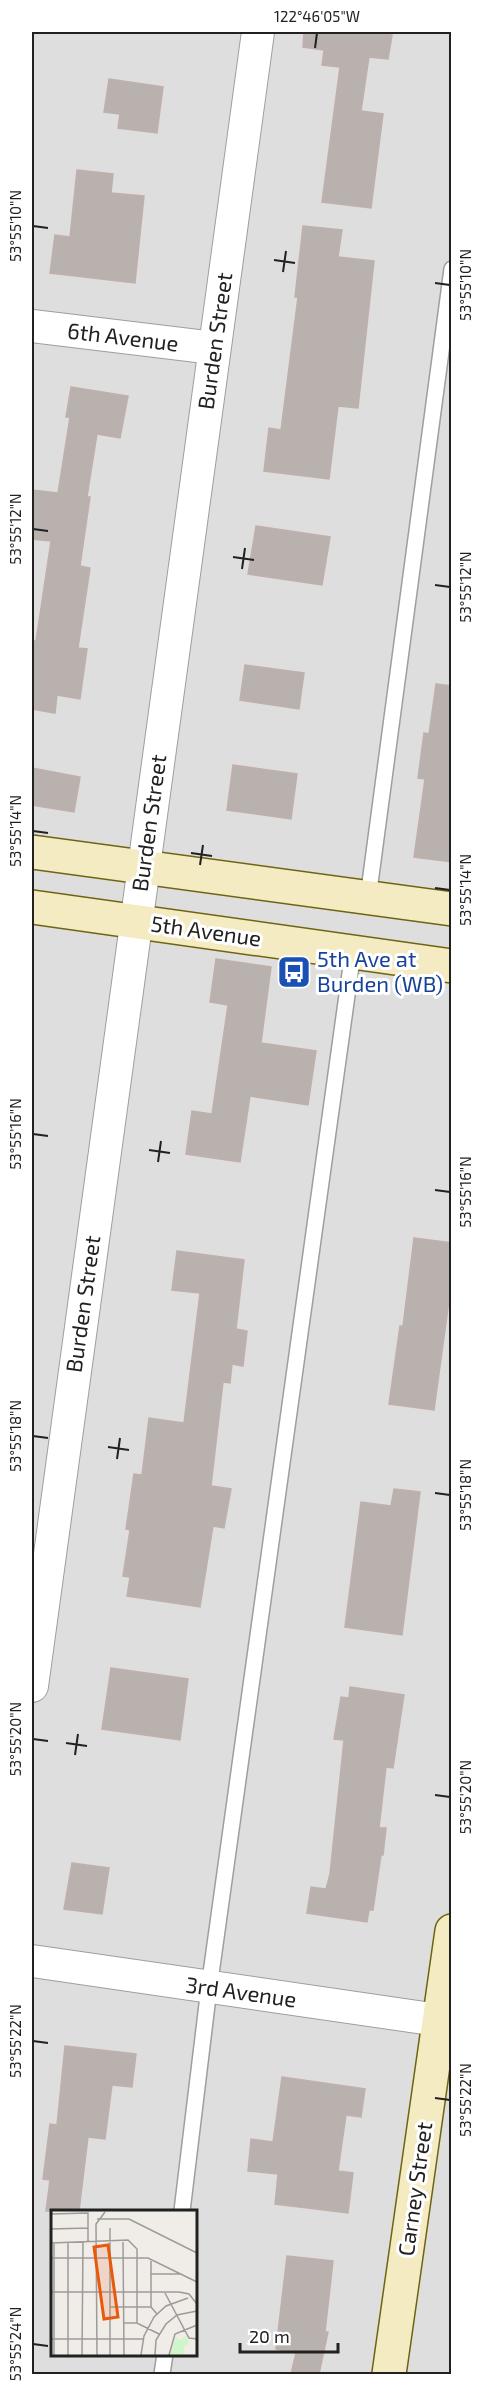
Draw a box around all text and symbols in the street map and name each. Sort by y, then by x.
text: 122°46'05"W [274,7,360,25]
text: 53°55'10"N [6,190,24,262]
text: 53°55'10"N [456,249,474,321]
street label: Burden Street [192,271,236,411]
street label: 6th Avenue [66,316,180,356]
text: 53°55'12"N [6,493,24,565]
text: 53°55'12"N [456,551,474,623]
street label: Burden Street [126,753,170,893]
text: 53°55'14"N [6,795,24,867]
text: 53°55'14"N [456,854,474,926]
street label: 5th Avenue [149,909,263,951]
place label: 5th Ave at Burden (WB) [317,945,443,996]
bus stop icon: 5th Ave at Burden (WB) [276,954,312,990]
text: 53°55'16"N [6,1098,24,1170]
text: 53°55'16"N [456,1156,474,1228]
street label: Burden Street [60,1234,104,1374]
text: 53°55'18"N [6,1400,24,1472]
text: 53°55'18"N [456,1459,474,1531]
text: 53°55'20"N [6,1702,24,1776]
text: 53°55'20"N [456,1760,474,1834]
street label: 3rd Avenue [184,1970,298,2012]
text: 53°55'22"N [6,2004,24,2078]
text: 53°55'22"N [456,2063,474,2137]
street label: Carney Street [392,2120,436,2258]
inset map [51,2210,196,2355]
text: 53°55'24"N [6,2307,24,2381]
scale bar [240,2316,338,2354]
text: 20 m [249,2325,290,2347]

